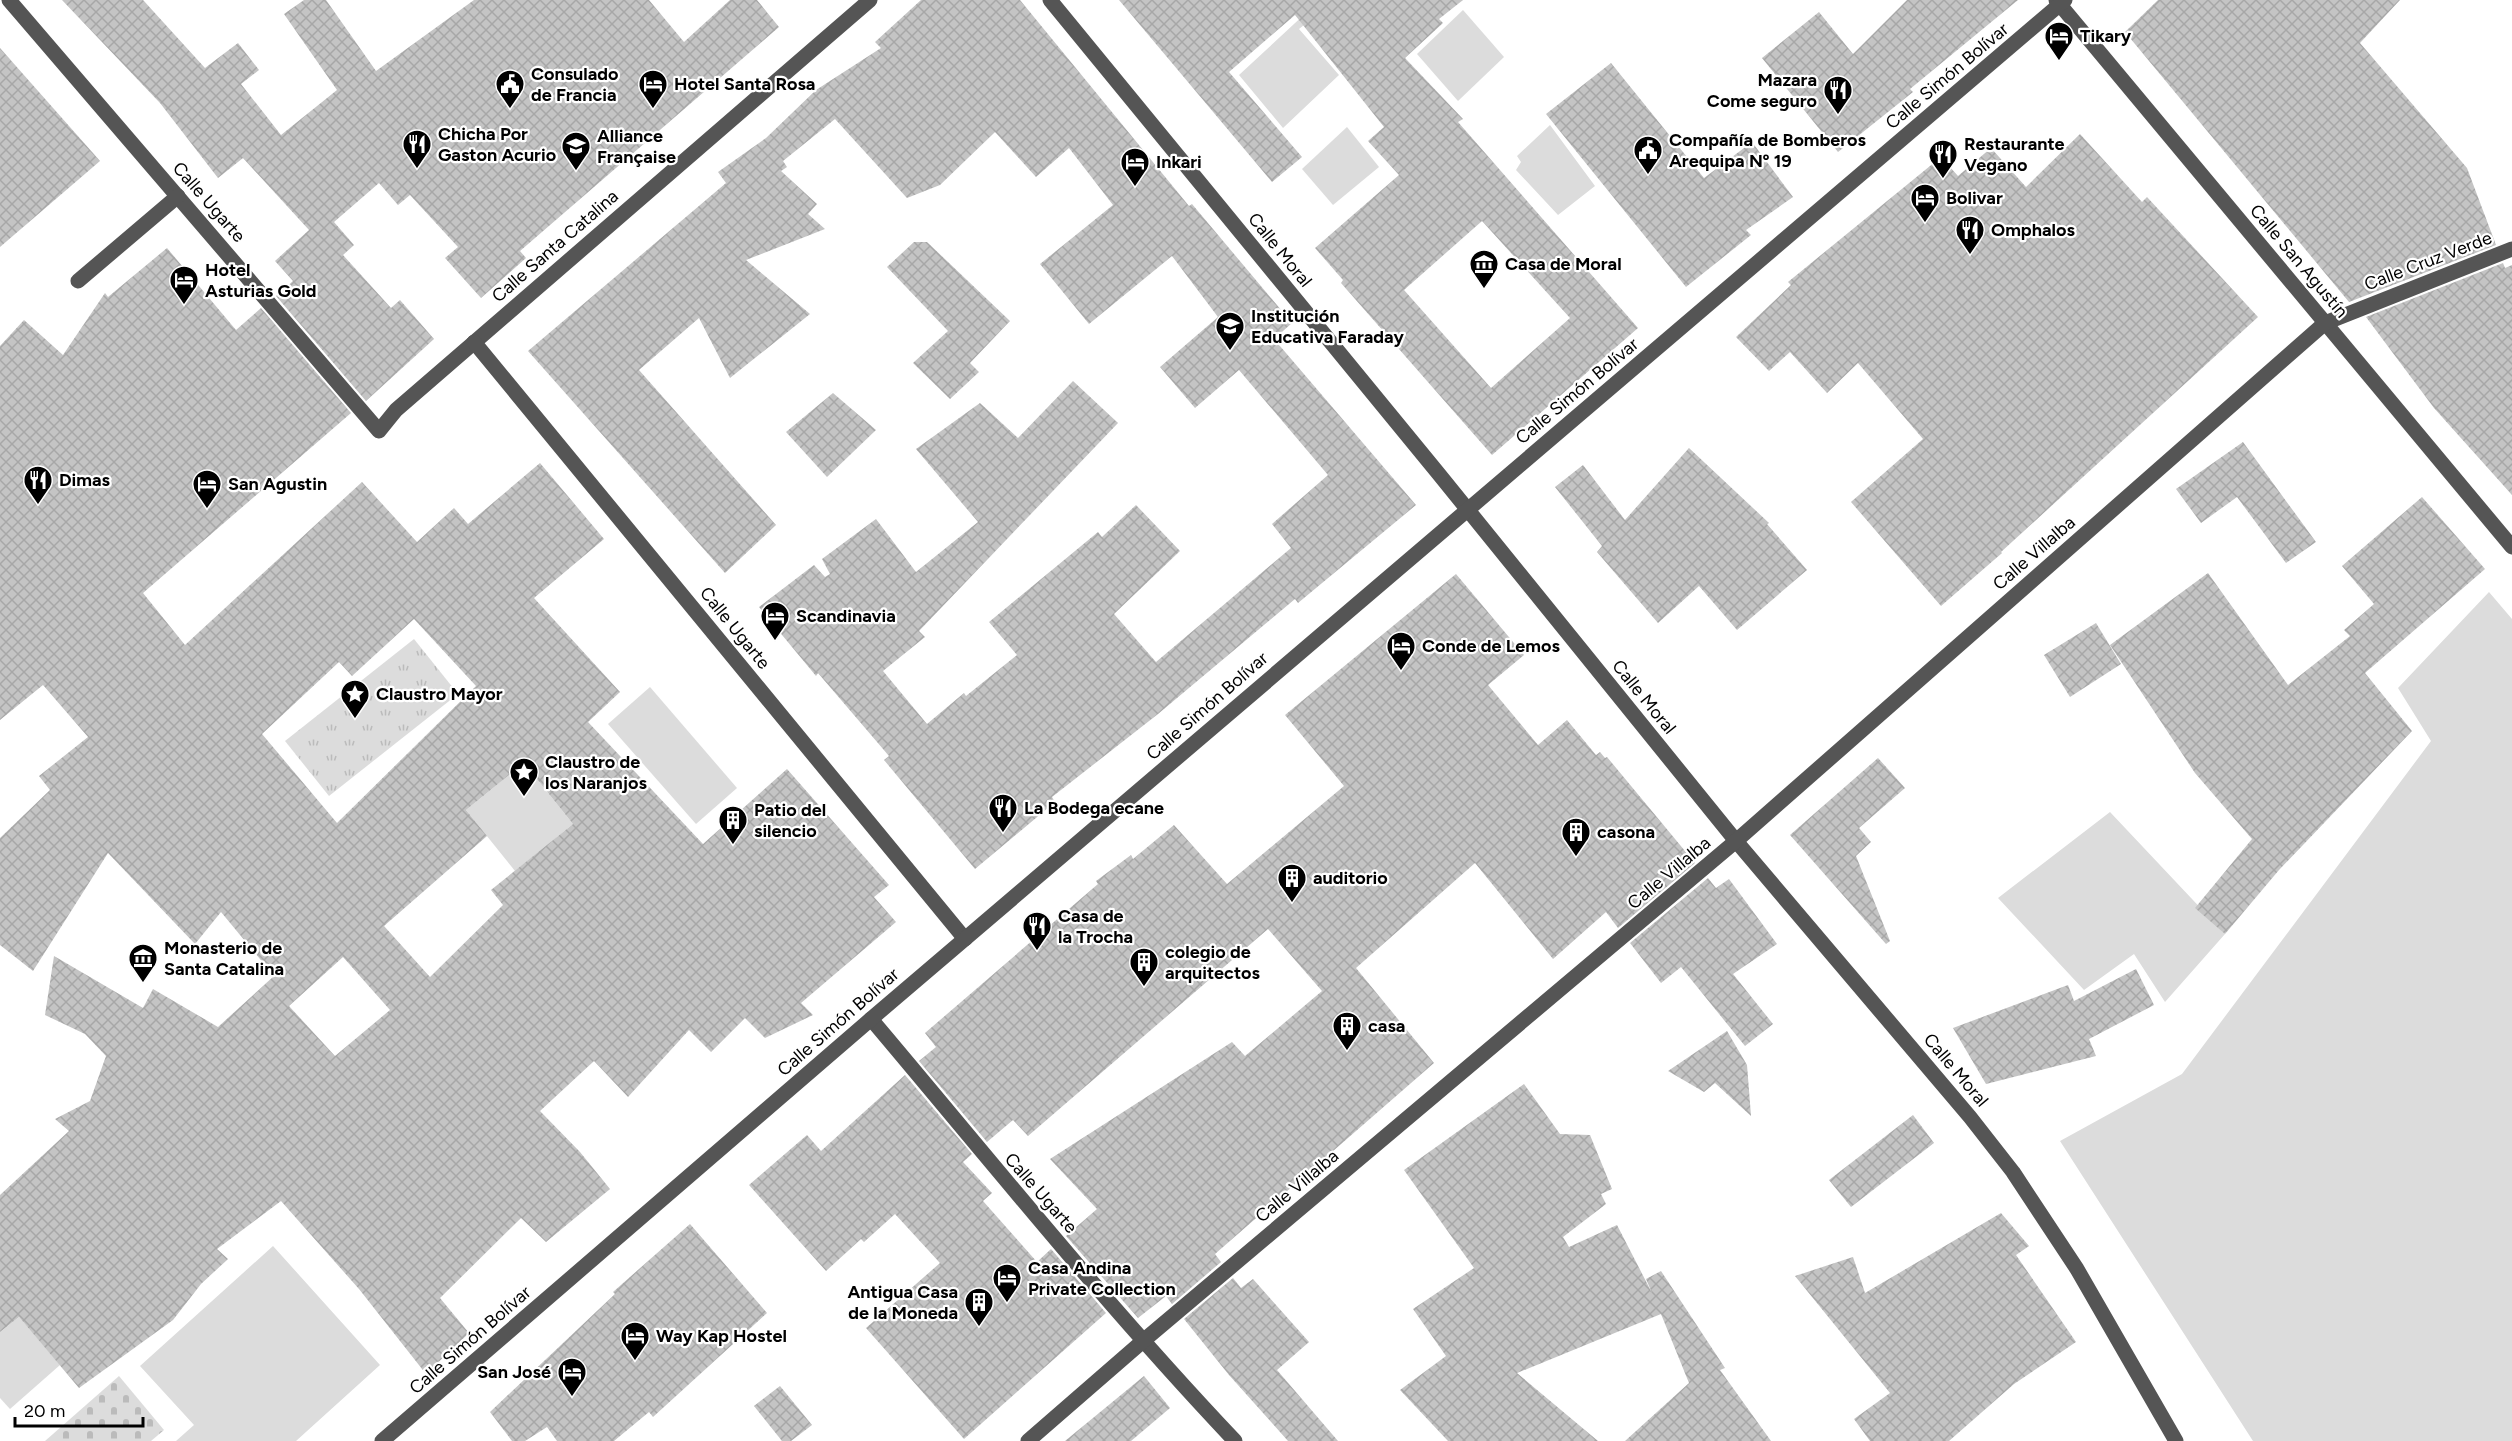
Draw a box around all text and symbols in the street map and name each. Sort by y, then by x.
street label: Calle Simón Bolívar [1881,18,2013,134]
hotel icon: Tikary [2043,20,2075,62]
place label: Tikary [2080,25,2132,47]
place label: Consulado de Francia [531,63,619,106]
public building icon: Consulado de Francia [494,68,526,110]
hotel icon: Hotel Santa Rosa [637,68,669,110]
place label: Mazara Come seguro [1707,69,1817,112]
place label: Hotel Santa Rosa [674,73,815,95]
restaurant icon: Mazara Come seguro [1822,74,1854,116]
place label: Chicha Por Gaston Acurio [438,123,556,166]
place label: Alliance Française [597,125,676,168]
restaurant icon: Chicha Por Gaston Acurio [401,128,433,170]
place label: Compañía de Bomberos Arequipa Nº 19 [1669,129,1867,172]
school or university icon: Alliance Française [560,130,592,172]
place label: Restaurante Vegano [1964,133,2065,176]
public building icon: Compañía de Bomberos Arequipa Nº 19 [1632,134,1664,176]
restaurant icon: Restaurante Vegano [1927,138,1959,180]
hotel icon: Inkari [1119,146,1151,188]
place label: Inkari [1156,151,1202,173]
street label: Calle Ugarte [168,157,250,247]
hotel icon: Bolivar [1909,182,1941,224]
street label: Calle Santa Catalina [487,185,623,307]
place label: Bolivar [1946,187,2003,209]
street label: Calle San Agustín [2245,200,2353,322]
street label: Calle Moral [1243,208,1317,292]
restaurant icon: Omphalos [1954,214,1986,256]
place label: Omphalos [1991,219,2075,241]
street label: Calle Cruz Verde [2361,227,2495,295]
museum icon: Casa de Moral [1468,248,1500,290]
place label: Casa de Moral [1505,253,1622,275]
place label: Hotel Asturias Gold [205,259,316,302]
hotel icon: Hotel Asturias Gold [168,264,200,306]
place label: Institución Educativa Faraday [1251,305,1404,348]
school or university icon: Institución Educativa Faraday [1214,310,1246,352]
street label: Calle Simón Bolívar [1511,333,1643,449]
restaurant icon: Dimas [22,464,54,506]
hotel icon: San Agustin [191,468,223,510]
place label: Dimas [59,469,111,491]
place label: San Agustin [228,473,327,495]
street label: Calle Villalba [1988,511,2080,595]
street label: Calle Ugarte [695,582,775,674]
hotel icon: Scandinavia [759,600,791,642]
place label: Scandinavia [796,605,896,627]
hotel icon: Conde de Lemos [1385,630,1417,672]
place label: Conde de Lemos [1422,635,1560,657]
street label: Calle Simón Bolívar [1142,647,1272,765]
street label: Calle Moral [1607,655,1681,739]
place icon: Claustro Mayor [339,678,371,720]
place label: Claustro Mayor [376,683,503,705]
place label: Claustro de los Naranjos [545,751,647,794]
place icon: Claustro de los Naranjos [508,756,540,798]
restaurant icon: La Bodega ecane [987,792,1019,834]
place label: La Bodega ecane [1024,797,1164,819]
place label: Patio del silencio [754,799,826,842]
building icon: Patio del silencio [717,804,749,846]
building icon: casona [1560,816,1592,858]
place label: casona [1597,821,1655,843]
street label: Calle Villalba [1623,832,1715,914]
building icon: auditorio [1276,862,1308,904]
place label: auditorio [1313,867,1388,889]
place label: Casa de la Trocha [1058,905,1133,948]
restaurant icon: Casa de la Trocha [1021,910,1053,952]
place label: Monasterio de Santa Catalina [164,937,284,980]
place label: colegio de arquitectos [1165,941,1260,984]
museum icon: Monasterio de Santa Catalina [127,942,159,984]
building icon: colegio de arquitectos [1128,946,1160,988]
street label: Calle Simón Bolívar [773,963,903,1081]
building icon: casa [1331,1010,1363,1052]
place label: casa [1368,1015,1405,1037]
street label: Calle Moral [1919,1029,1993,1111]
street label: Calle Villalba [1251,1145,1343,1227]
street label: Calle Ugarte [1000,1148,1082,1238]
place label: Casa Andina Private Collection [1028,1257,1176,1300]
hotel icon: Casa Andina Private Collection [991,1262,1023,1304]
street label: Calle Simón Bolívar [405,1281,535,1399]
place label: Antigua Casa de la Moneda [847,1281,958,1324]
building icon: Antigua Casa de la Moneda [963,1286,995,1328]
hotel icon: Way Kap Hostel [619,1320,651,1362]
place label: Way Kap Hostel [656,1325,787,1347]
hotel icon: San José [556,1356,588,1398]
place label: San José [477,1361,551,1383]
scale bar [15,1390,142,1428]
text: 20 m [24,1400,65,1422]

